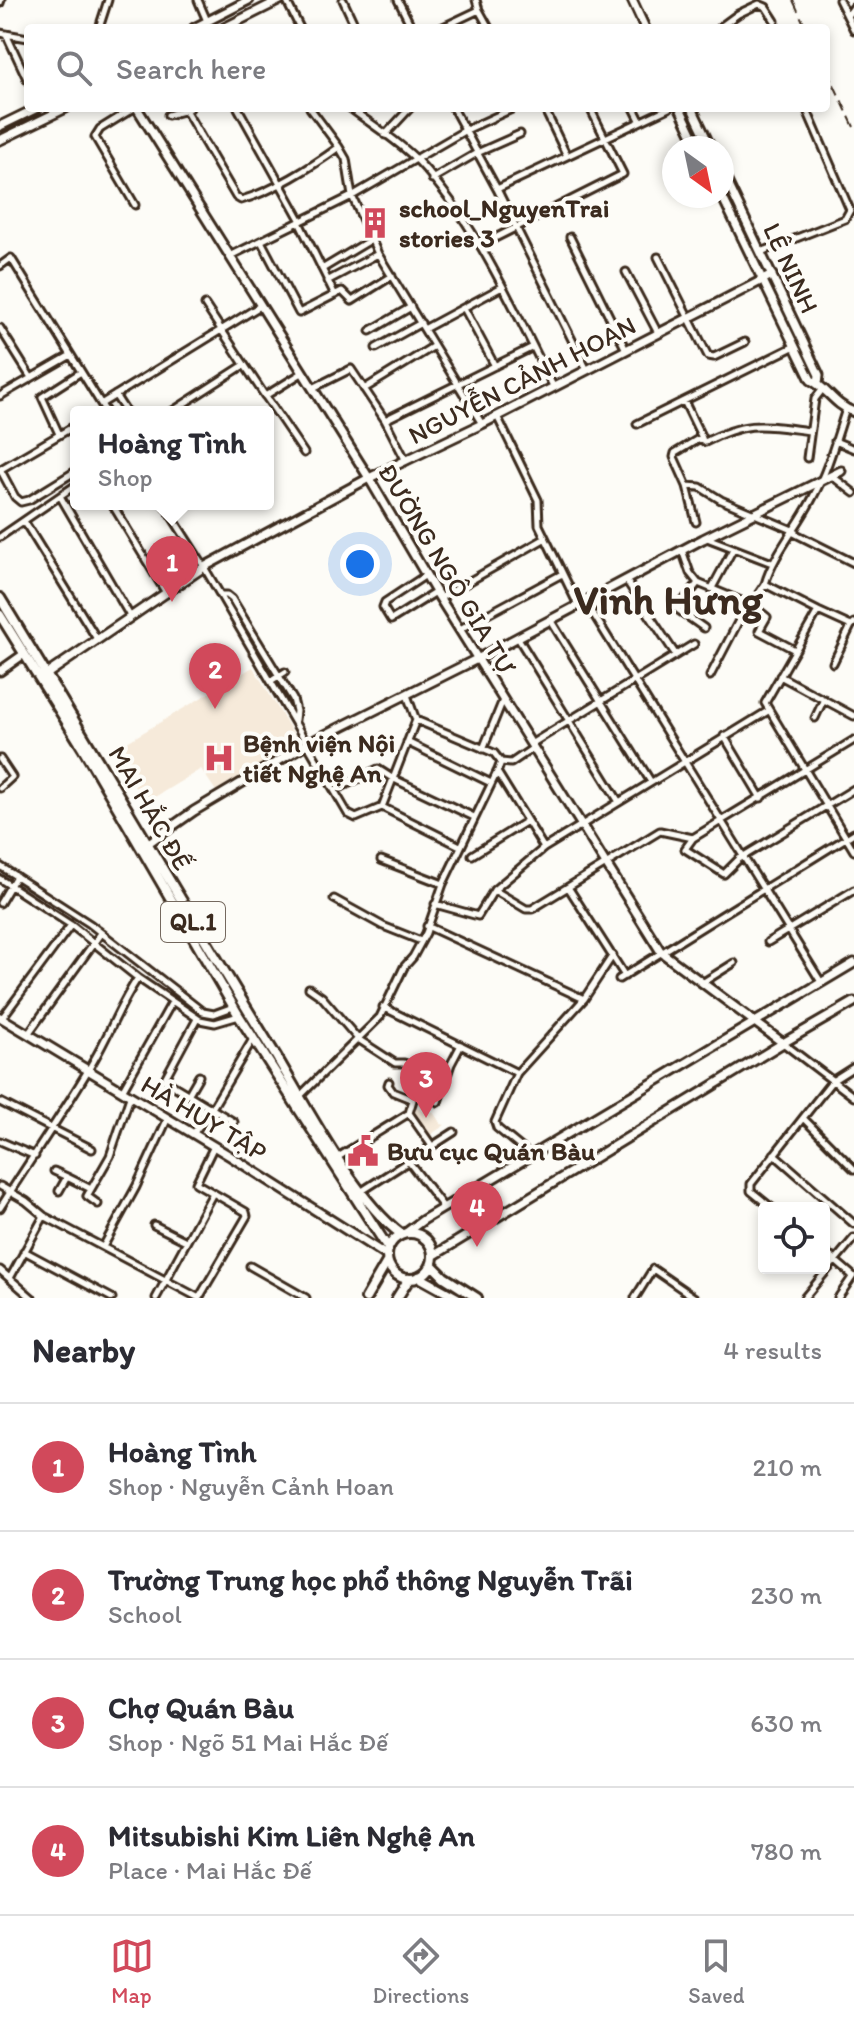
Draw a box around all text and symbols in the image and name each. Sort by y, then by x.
search box [24,24,830,112]
icon: search [52,46,96,90]
text: Search here [116,50,266,87]
north arrow [662,136,734,208]
place label: school_NguyenTrai stories 3 [399,192,609,254]
building icon: school_NguyenTrai stories 3 [358,206,392,240]
street label: LÊ NINH [756,218,826,318]
street label: NGUYỄN CẢNH HOAN [403,309,641,451]
popup [70,406,274,510]
text: Hoàng Tình [98,424,246,461]
street label: ĐƯỜNG NGÔ GIA TỰ [371,458,523,681]
text: Shop [98,461,153,493]
pin: 1 [146,536,198,602]
your location [340,544,380,584]
district label: Vinh Hưng [573,574,763,625]
pin: 2 [189,643,241,709]
place label: Bệnh viện Nội tiết Nghệ An [243,727,395,789]
street label: MAI HẮC ĐẾ [101,740,199,877]
hospital icon: Bệnh viện Nội tiết Nghệ An [202,741,236,775]
road number: QL.1 [161,902,225,942]
pin: 3 [400,1052,452,1118]
street label: HÀ HUY TẬP [135,1068,273,1168]
public building icon: Bưu cục Quán Bàu [346,1134,380,1168]
place label: Bưu cục Quán Bàu [387,1135,596,1167]
pin: 4 [451,1181,503,1247]
map controls [758,1202,830,1274]
button: locate [758,1202,830,1274]
text: Nearby [32,1330,135,1371]
text: 4 results [723,1334,822,1366]
text: Hoàng Tình [108,1433,256,1470]
text: 1 [52,1451,64,1483]
text: 210 m [753,1451,822,1483]
text: Shop · Nguyễn Cảnh Hoan [108,1470,394,1502]
text: Trường Trung học phổ thông Nguyễn Trãi [108,1561,633,1598]
text: 2 [51,1579,65,1611]
text: 230 m [750,1579,822,1611]
text: School [108,1598,182,1630]
text: Chợ Quán Bàu [108,1689,294,1726]
text: 3 [51,1707,65,1739]
text: 630 m [750,1707,822,1739]
text: Shop · Ngõ 51 Mai Hắc Đế [108,1726,388,1758]
text: Mitsubishi Kim Liên Nghệ An [108,1817,475,1854]
text: 4 [50,1835,66,1867]
text: 780 m [751,1835,822,1867]
text: Place · Mai Hắc Đế [108,1854,312,1886]
tab: Map [110,1934,154,2009]
tab: Directions [373,1934,469,2009]
tab: Saved [688,1934,744,2009]

